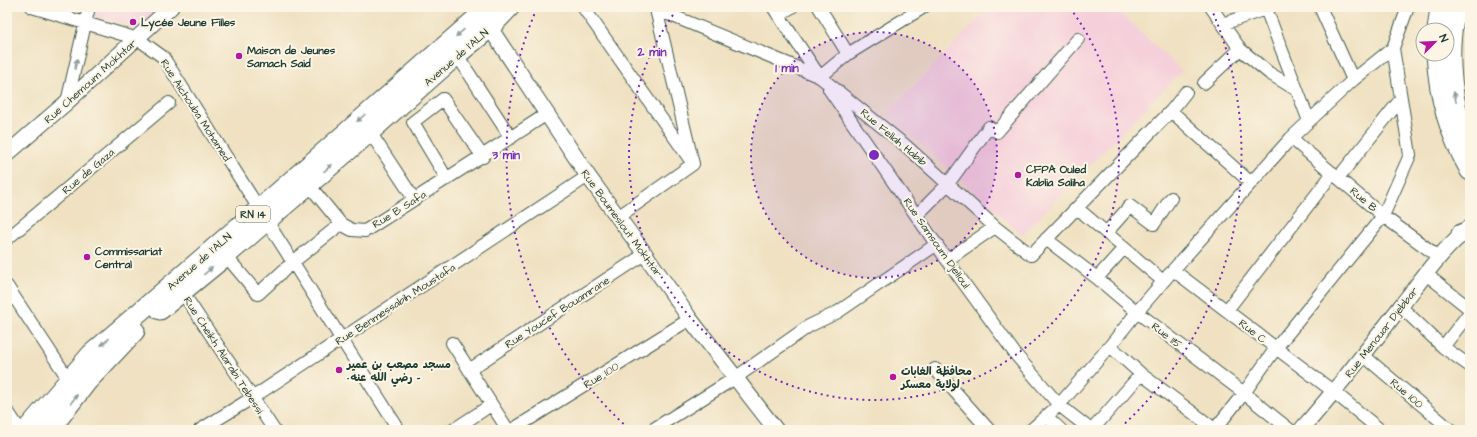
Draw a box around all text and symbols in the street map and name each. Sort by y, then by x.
place label: Lycée Jeune Filles [141,15,236,32]
marker: Lycée Jeune Filles [128,17,138,27]
north arrow [1415,22,1455,62]
street label: Avenue de l'ALN [421,25,492,90]
one-way arrow [454,28,465,37]
text: N [1435,32,1452,44]
street label: Rue Chemoum Mokhtar [41,36,140,127]
place label: Maison de Jeunes Samach Said [246,43,336,71]
text: 2 min [637,44,666,61]
marker: Maison de Jeunes Samach Said [234,51,244,61]
street label: Rue Aichouba Mohamed [157,56,235,165]
one-way arrow [73,58,79,70]
text: 1 min [775,60,799,77]
one-way arrow [1451,90,1457,103]
street label: Rue Fellah Habib [857,105,930,170]
one-way arrow [357,113,366,122]
street label: Rue de Gaza [59,145,118,198]
text: 3 min [491,147,520,164]
centre of rings [867,148,881,162]
place label: CFPA Ouled Kablia Saliha [1026,162,1087,190]
one-way arrow [323,164,333,173]
street label: Rue Boumeslout Mokhtar [578,167,666,280]
marker: CFPA Ouled Kablia Saliha [1013,170,1023,180]
street label: Rue B [1347,183,1381,215]
street label: Rue B Safa [370,187,429,232]
street label: Rue Samsoum Djelloul [900,195,974,292]
road number: RN 14 [236,206,270,222]
street label: Avenue de l'ALN [164,229,235,294]
place label: Commissariat Central [95,244,163,272]
marker: Commissariat Central [82,252,92,262]
street label: Rue Benmessabih Moustafa [332,260,459,349]
one-way arrow [203,267,213,276]
street label: Rue Youcef Bouamrane [502,273,613,352]
street label: Rue Menouar Djebbar [1341,284,1422,381]
street label: Rue Cheikh Alarabi Tebessi [180,294,267,417]
street label: Rue C [1236,316,1270,347]
street label: Rue 115 [1148,319,1185,352]
one-way arrow [100,337,111,346]
place label: مسجد مصعب بن عمير -رضي الله عنه - [346,357,451,387]
street label: Rue 100 [581,359,622,392]
place label: محافظة الغابات لولاية معسكر [900,364,972,392]
marker: مسجد مصعب بن عمير -رضي الله عنه - [334,365,344,375]
marker: محافظة الغابات لولاية معسكر [888,372,898,382]
street label: Rue 100 [1387,375,1427,412]
one-way arrow [70,394,78,404]

